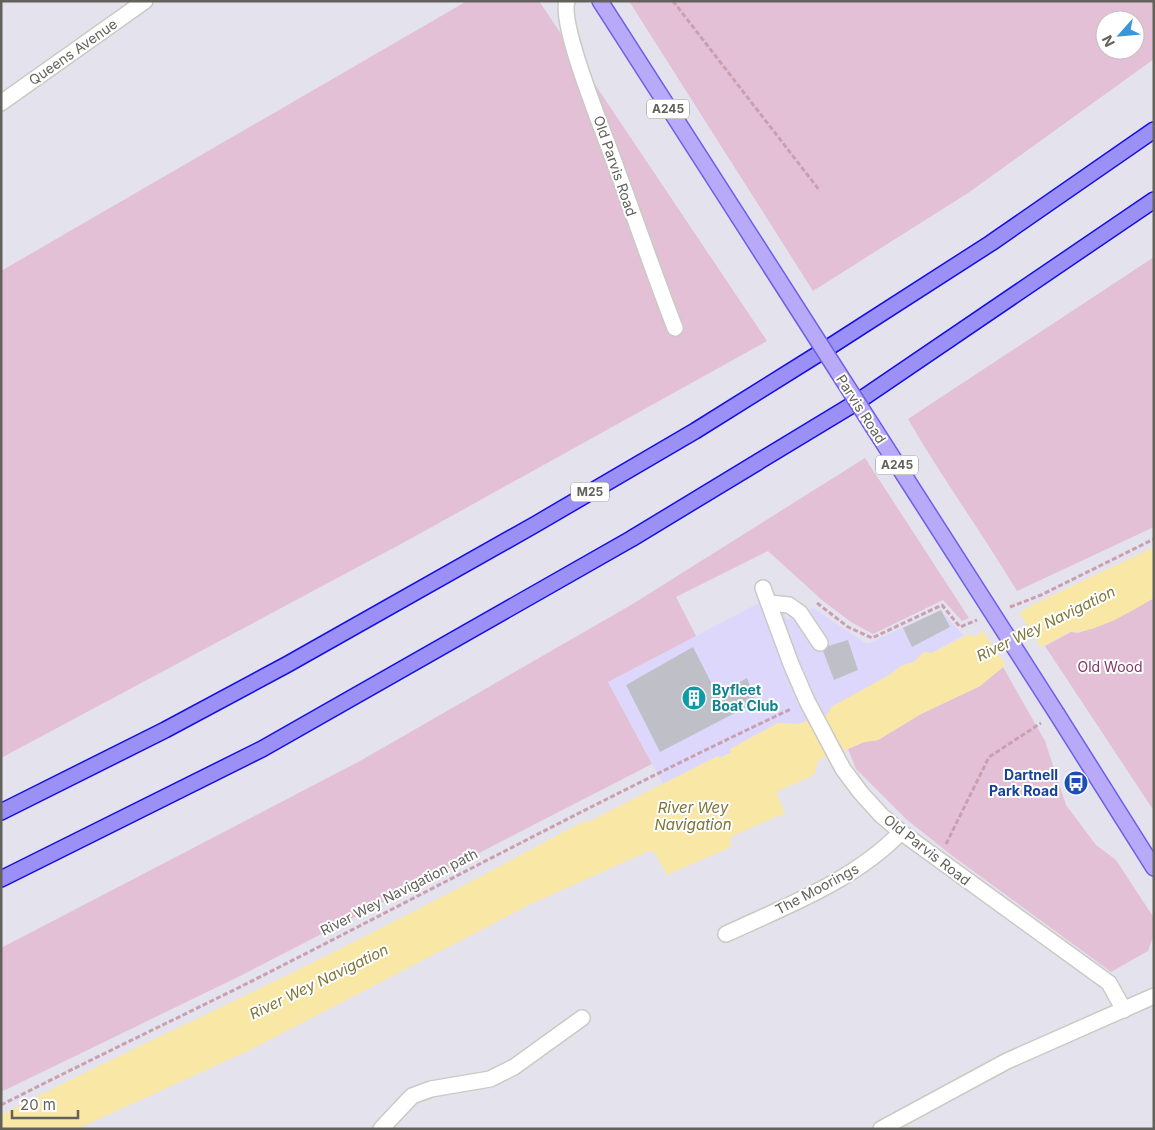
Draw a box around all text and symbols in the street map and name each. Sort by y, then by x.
north arrow [1095,10,1145,60]
street label: Queens Avenue [25,15,120,88]
text: N [1098,33,1118,50]
road number: A245 [647,100,689,118]
street label: Old Parvis Road [590,113,641,218]
street label: Parvis Road [833,371,890,446]
road number: A245 [876,456,918,474]
road number: M25 [571,482,609,502]
water label: River Wey Navigation [973,582,1118,665]
park label: Old Wood [1077,658,1143,675]
place label: Byfleet Boat Club [712,681,778,714]
building icon: Byfleet Boat Club [681,685,707,711]
place label: Dartnell Park Road [989,766,1058,799]
bus stop icon: Dartnell Park Road [1063,770,1089,796]
water label: River Wey Navigation [654,798,732,834]
street label: Old Parvis Road [881,811,974,889]
street label: River Wey Navigation path [317,844,480,939]
street label: The Moorings [772,859,861,918]
water label: River Wey Navigation [246,940,391,1023]
scale bar [12,1088,79,1120]
text: 20 m [20,1095,56,1114]

